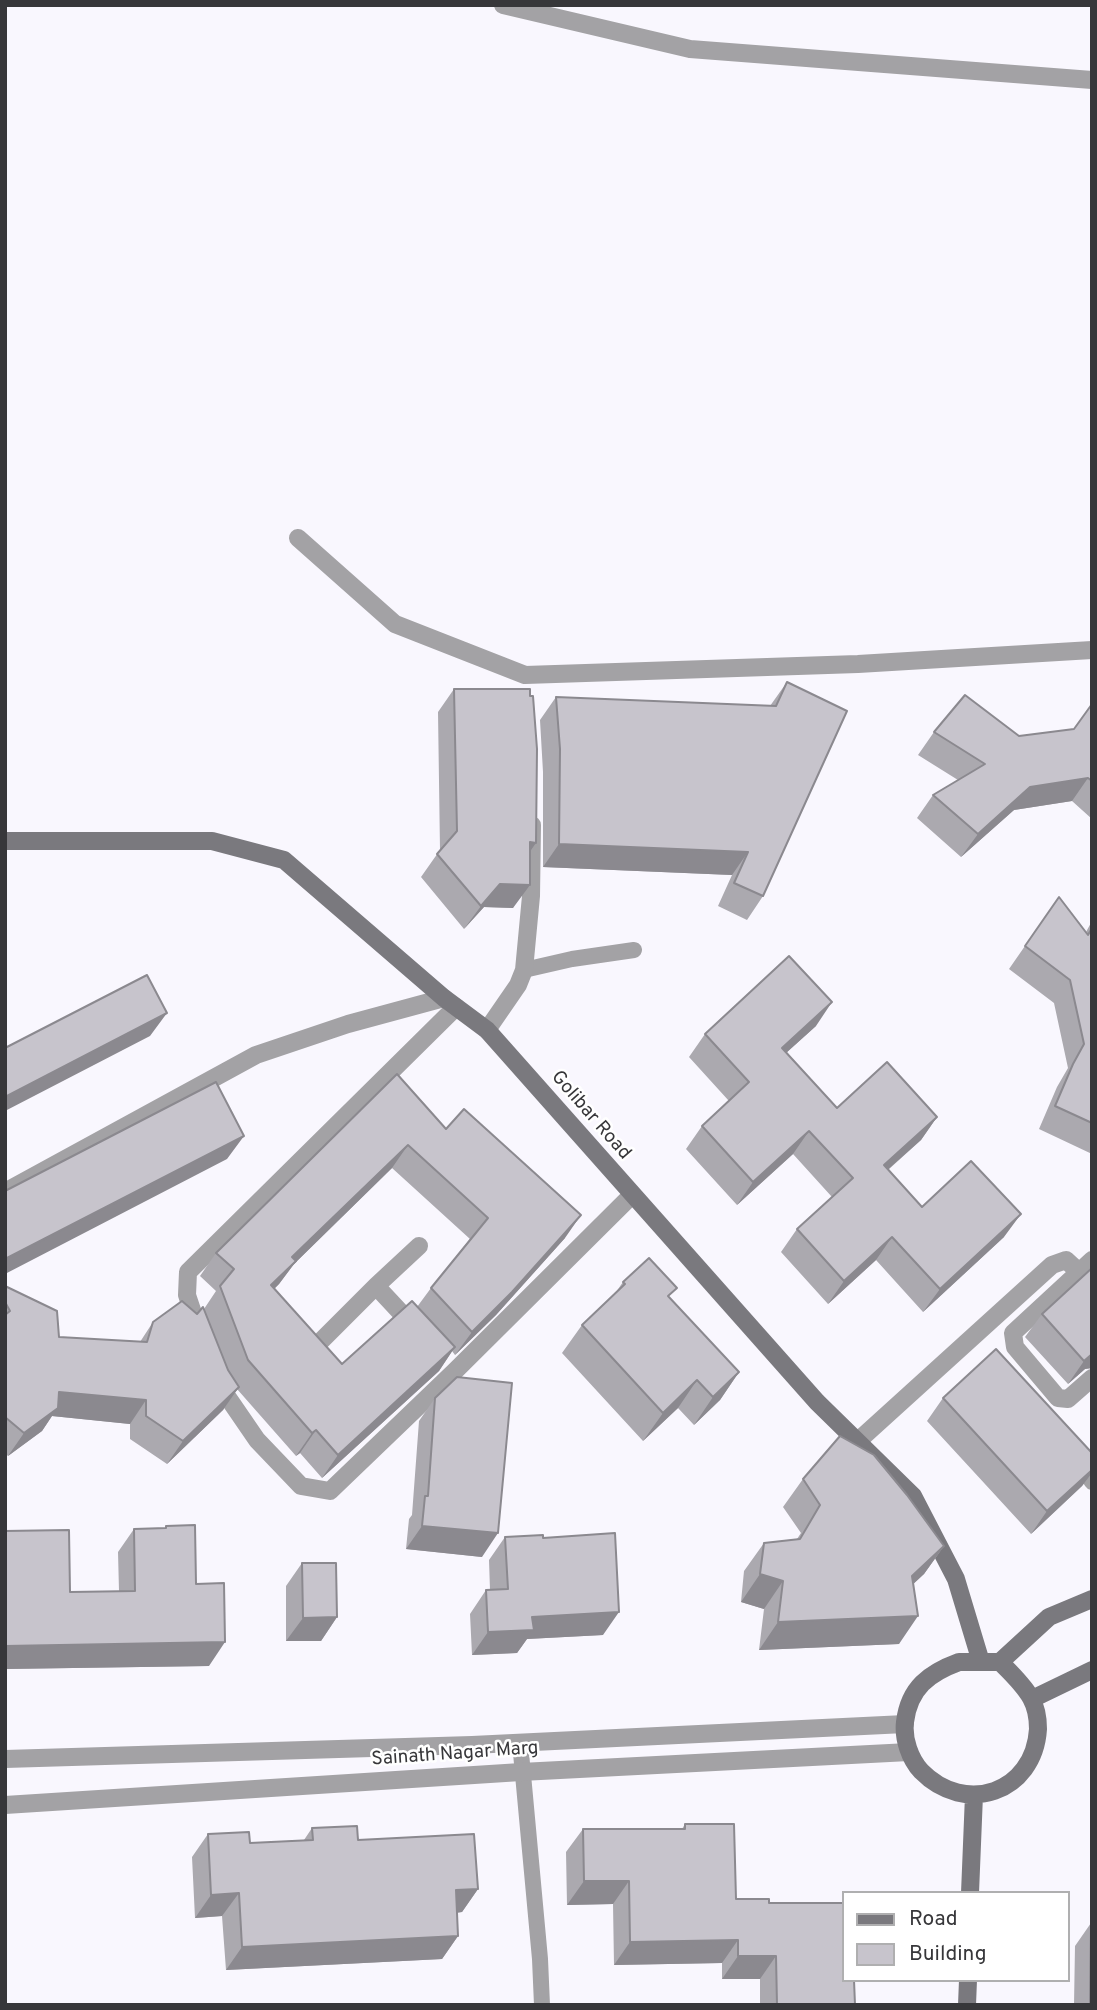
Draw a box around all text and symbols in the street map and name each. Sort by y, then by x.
street label: Golibar Road [545,1067,635,1165]
street label: Sainath Nagar Marg [371,1738,539,1772]
legend [842,1891,1069,1982]
text: Road [909,1906,958,1933]
text: Building [909,1941,987,1968]

